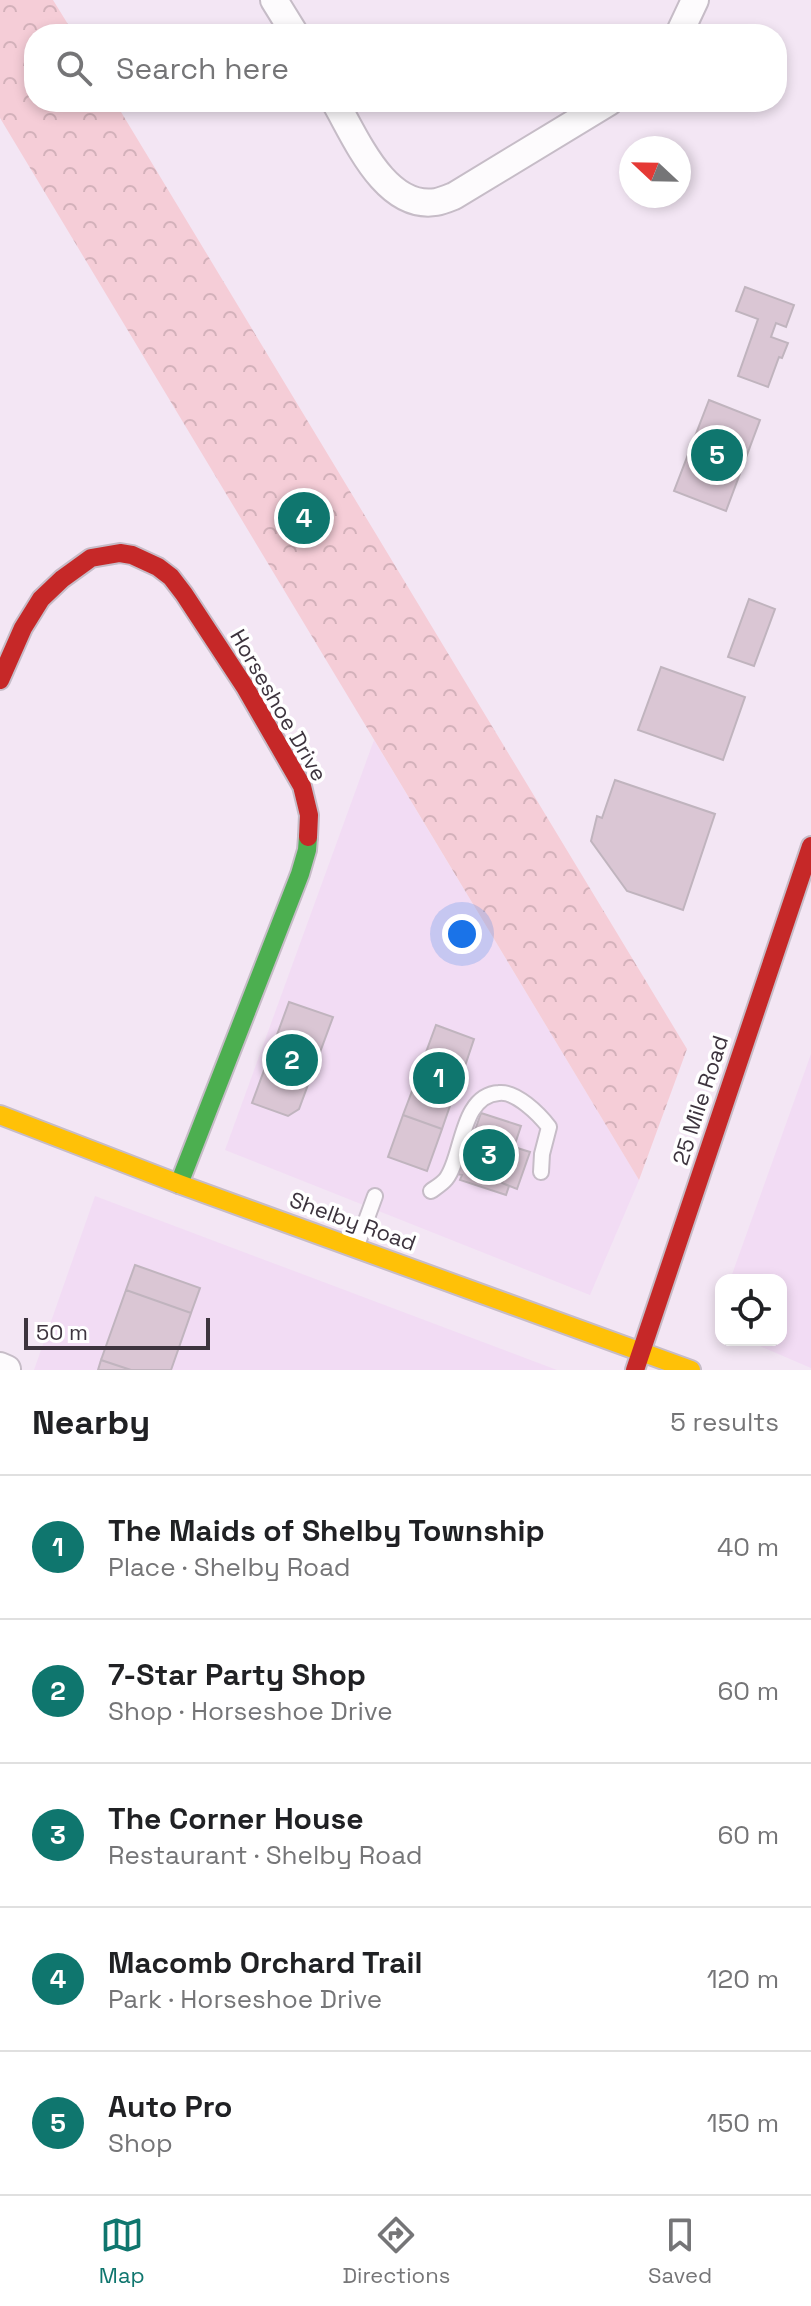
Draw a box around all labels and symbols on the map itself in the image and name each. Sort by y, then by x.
north arrow [619,136,691,208]
pin: 5 [691,425,743,485]
pin: 4 [278,488,330,548]
street label: Horseshoe Drive [224,624,334,786]
your location [442,914,482,954]
pin: 2 [266,1030,318,1090]
street label: 25 Mile Road [666,1032,734,1168]
pin: 1 [413,1048,465,1108]
pin: 3 [463,1125,515,1185]
street label: Shelby Road [286,1185,420,1257]
scale bar [24,1314,210,1350]

